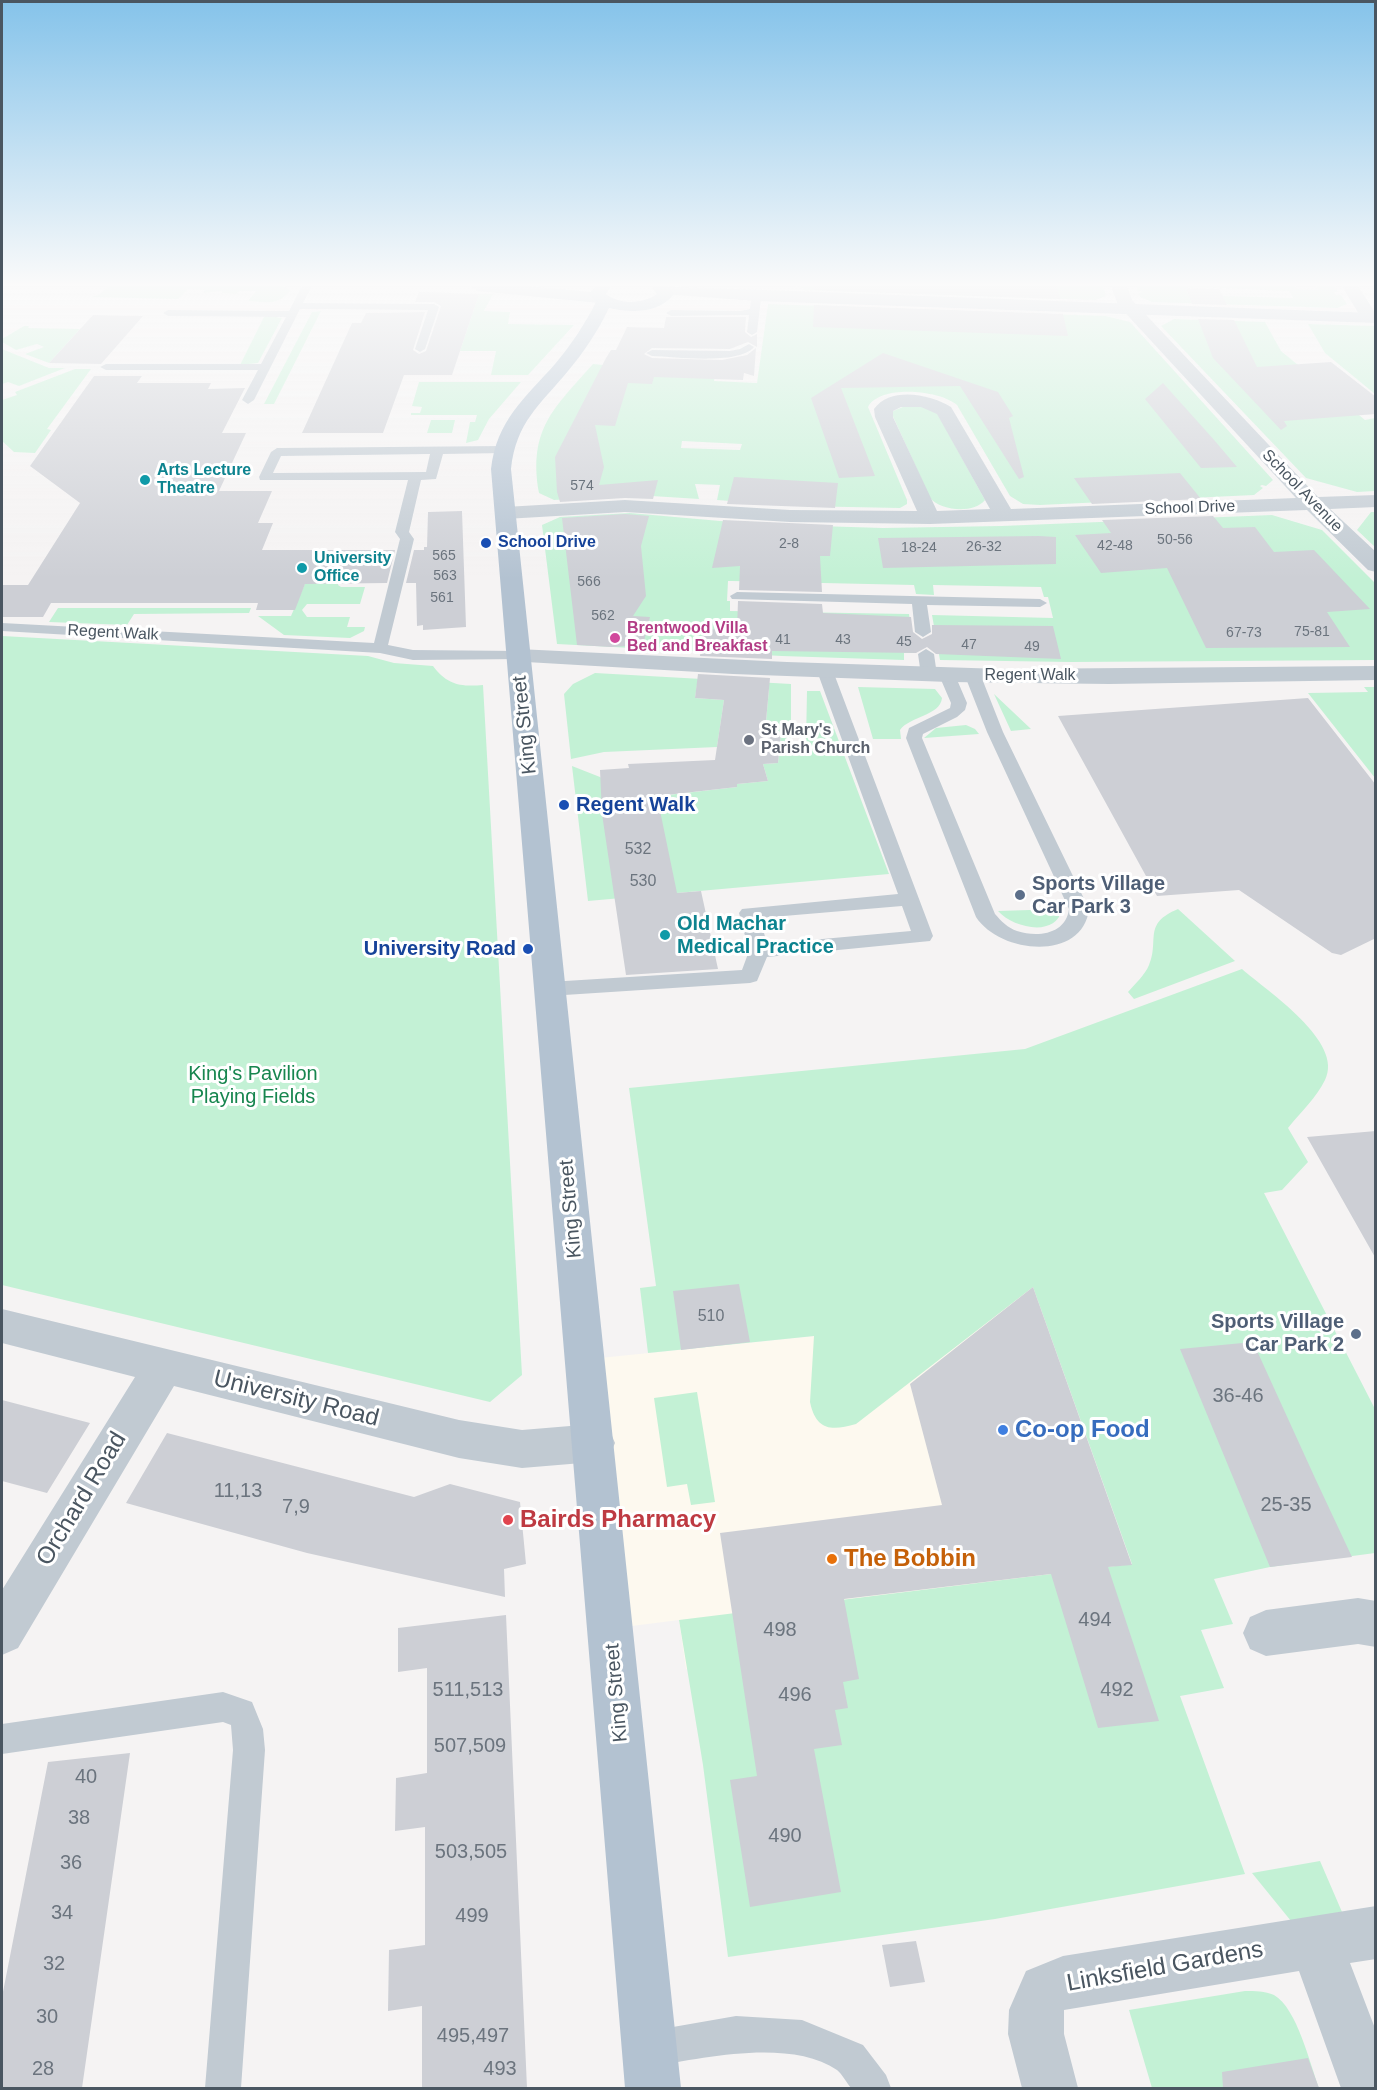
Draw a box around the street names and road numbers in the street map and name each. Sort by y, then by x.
street label: School Avenue [1258,446,1346,536]
street label: School Drive [1144,497,1236,519]
street label: Regent Walk [67,621,159,645]
street label: Regent Walk [984,666,1076,686]
street label: King Street [508,675,542,775]
street label: King Street [555,1159,587,1259]
street label: University Road [210,1365,382,1433]
street label: Orchard Road [31,1427,133,1571]
street label: King Street [601,1643,633,1743]
street label: Linksfield Gardens [1065,1936,1265,1998]

